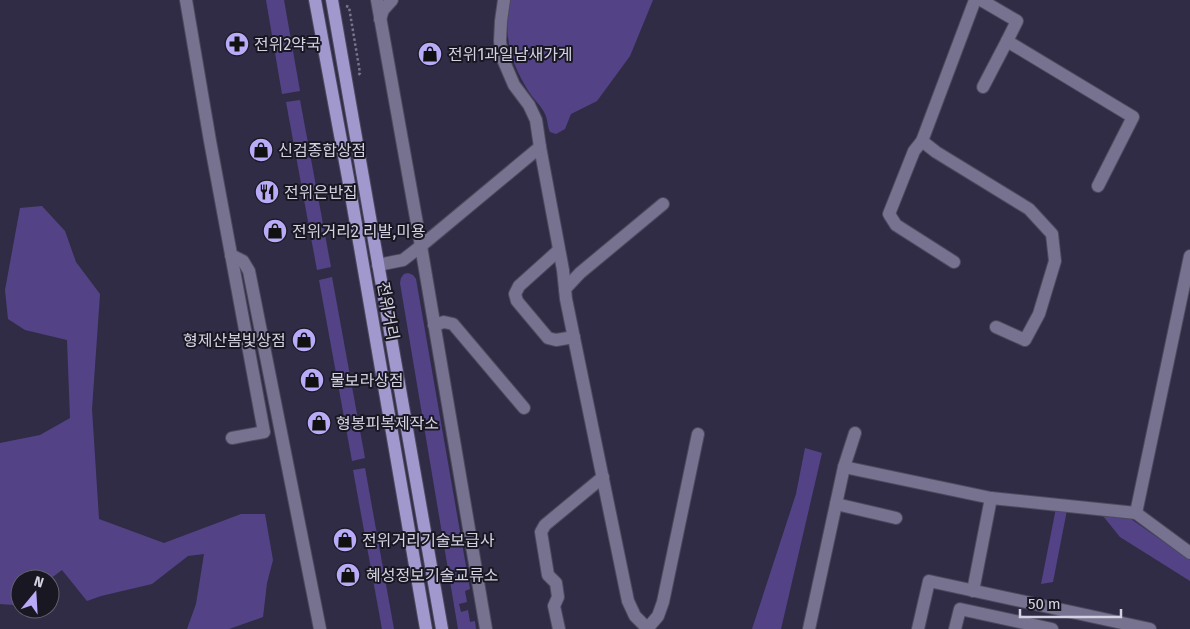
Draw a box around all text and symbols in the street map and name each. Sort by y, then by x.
pharmacy icon: 전위2약국 [224,31,250,57]
place label: 전위2약국 [254,35,321,54]
shop icon: 전위1과일남새가게 [417,41,443,67]
place label: 전위1과일남새가게 [448,45,573,64]
shop icon: 신검종합상점 [248,137,274,163]
place label: 신검종합상점 [278,141,366,160]
restaurant icon: 전위은반집 [254,179,280,205]
place label: 전위은반집 [284,183,358,202]
shop icon: 전위거리2 리발,미용 [262,218,288,244]
place label: 전위거리2 리발,미용 [292,222,426,241]
street label: 전위거리 [374,280,402,342]
shop icon: 형제산봄빛상점 [291,327,317,353]
place label: 형제산봄빛상점 [183,331,286,350]
shop icon: 물보라상점 [299,367,325,393]
place label: 물보라상점 [330,371,404,390]
shop icon: 형봉피복제작소 [306,410,332,436]
place label: 형봉피복제작소 [336,414,439,433]
shop icon: 전위거리기술보급사 [332,527,358,553]
place label: 전위거리기술보급사 [362,531,495,550]
shop icon: 혜성정보기술교류소 [335,562,361,588]
place label: 혜성정보기술교류소 [366,566,498,585]
north arrow [10,569,60,619]
text: N [32,573,46,592]
scale bar [1020,586,1121,618]
text: 50 m [1028,595,1061,613]

